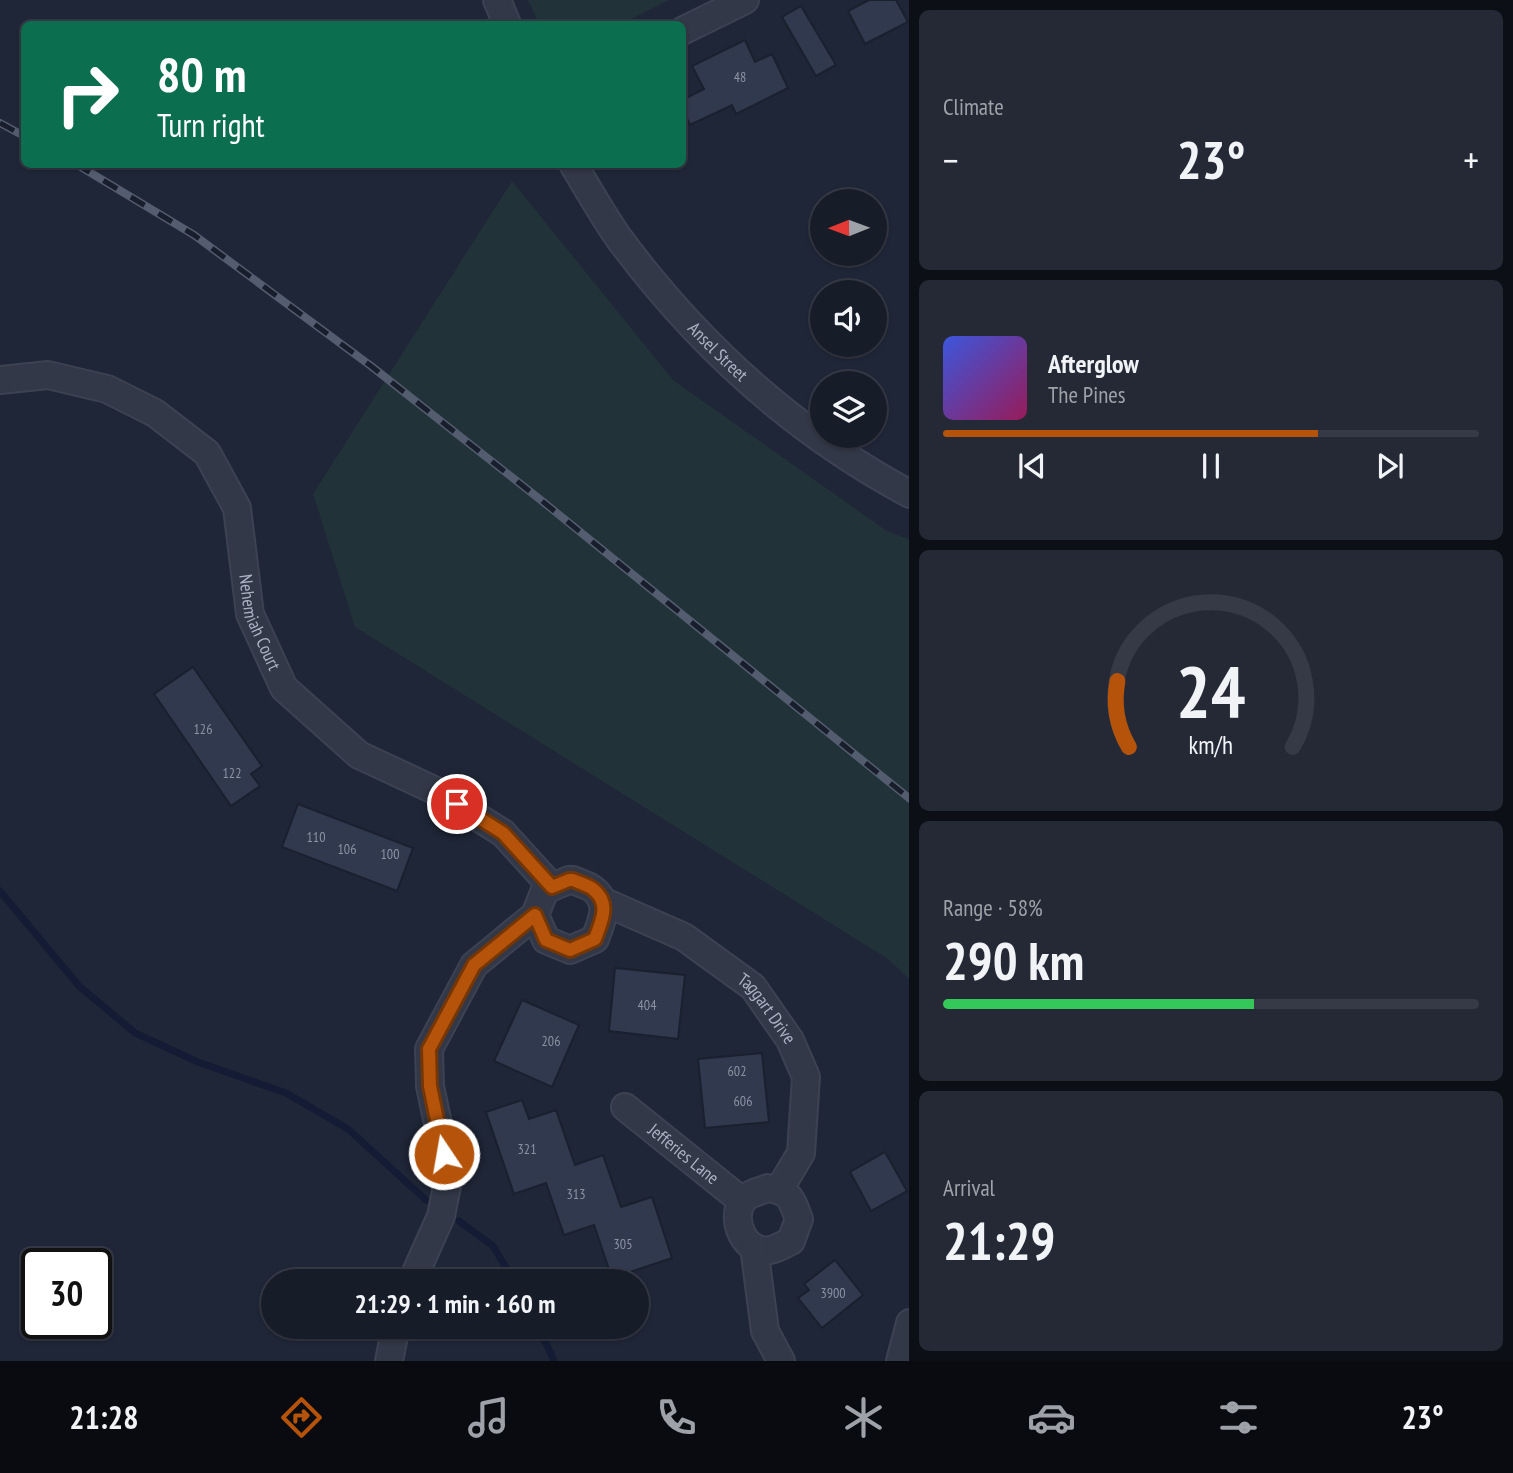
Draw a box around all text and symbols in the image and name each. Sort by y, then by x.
text: 80 m [157,42,246,106]
icon: right [42,49,133,140]
house number: 48 [734,68,746,86]
text: Climate [943,92,1004,121]
text: Turn right [157,104,265,146]
text: 23° [1177,126,1245,193]
text: − [943,135,959,184]
text: + [1463,135,1479,184]
north arrow [810,189,887,266]
map controls [810,189,887,448]
button: sound [810,280,887,357]
street label: Ansel Street [683,317,753,386]
text: Afterglow [1048,347,1139,380]
button: layers [810,371,887,448]
text: The Pines [1048,380,1126,409]
icon: previous [1013,447,1051,485]
icon: pause [1192,447,1230,485]
icon: next [1371,447,1409,485]
street label: Nehemiah Court [234,573,286,674]
text: 24 [1176,643,1246,737]
house number: 126 [194,720,212,738]
text: km/h [1189,728,1233,760]
house number: 122 [223,764,241,782]
pin [427,774,487,834]
icon: arrive [438,785,476,823]
house number: 110 [307,828,325,846]
house number: 106 [338,840,356,858]
house number: 100 [381,845,399,863]
text: Range · 58% [943,893,1043,922]
text: 290 km [943,927,1084,994]
street label: Taggart Drive [733,968,801,1048]
house number: 404 [638,996,657,1014]
house number: 206 [542,1032,560,1050]
house number: 602 [728,1062,746,1080]
house number: 606 [734,1092,752,1110]
position arrow [407,1117,481,1191]
street label: Jefferies Lane [643,1118,724,1189]
house number: 321 [518,1140,536,1158]
text: Arrival [943,1173,995,1202]
house number: 313 [567,1185,585,1203]
text: 21:29 [943,1207,1055,1274]
house number: 305 [614,1235,632,1253]
speed limit sign: 30 [21,1248,112,1339]
house number: 3900 [820,1284,846,1302]
text: 21:29 · 1 min · 160 m [355,1287,555,1320]
icon: directions [277,1393,326,1442]
icon: music [464,1393,513,1442]
icon: phone [652,1393,701,1442]
icon: climate [839,1393,888,1442]
icon: car [1027,1393,1076,1442]
icon: filters [1214,1393,1263,1442]
text: 21:28 [69,1396,138,1438]
text: 23° [1402,1396,1444,1438]

